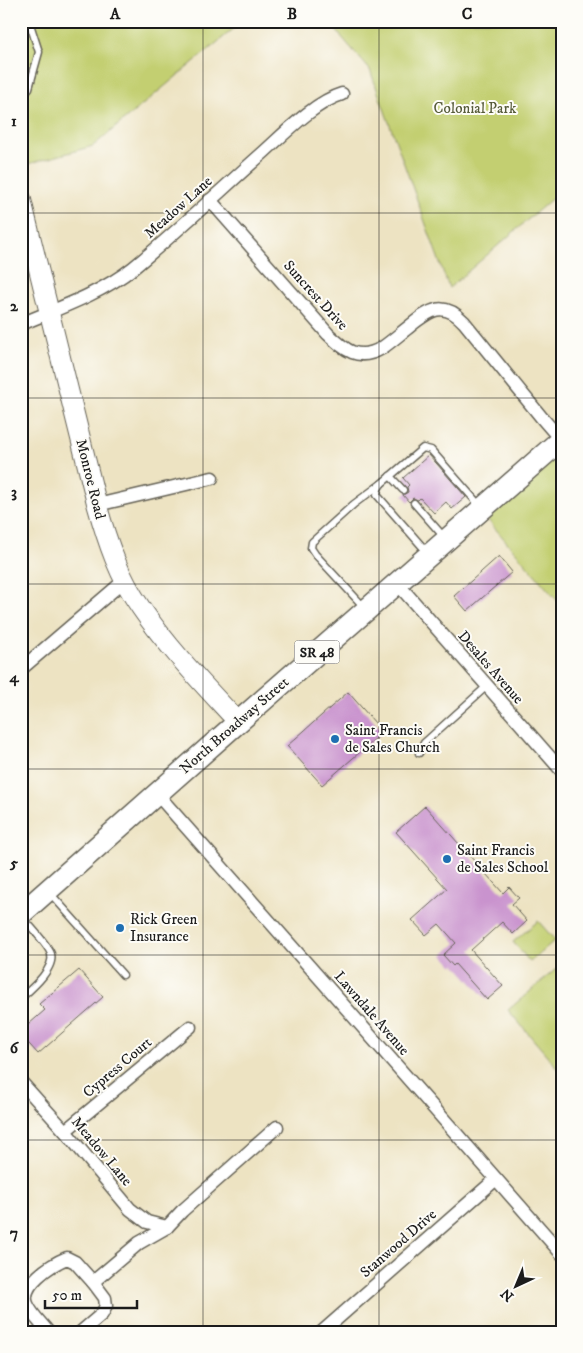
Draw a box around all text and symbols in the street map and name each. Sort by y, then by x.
text: A [109,4,121,24]
text: B [287,4,297,24]
text: C [462,4,472,24]
park label: Colonial Park [434,99,517,118]
text: 1 [11,111,17,131]
street label: Meadow Lane [140,172,216,243]
street label: Suncrest Drive [279,256,352,334]
text: 2 [10,296,19,316]
street label: Monroe Road [71,437,110,522]
text: 3 [11,482,17,502]
street label: Desales Avenue [454,627,528,708]
road number: SR 48 [294,640,340,664]
text: 4 [8,667,19,687]
street label: North Broadway Street [176,673,293,778]
place label: Saint Francis de Sales Church [345,721,440,757]
marker: Saint Francis de Sales Church [329,733,341,745]
place label: Saint Francis de Sales School [457,841,549,877]
text: 5 [9,853,18,873]
marker: Saint Francis de Sales School [441,853,453,865]
place label: Rick Green Insurance [130,910,197,946]
marker: Rick Green Insurance [114,922,126,934]
street label: Lawndale Avenue [330,967,413,1059]
street label: Cypress Court [79,1033,156,1102]
text: 6 [10,1038,20,1058]
street label: Meadow Lane [67,1113,136,1190]
street label: Stanwood Drive [356,1205,440,1282]
text: 7 [10,1223,18,1243]
north arrow [490,1260,540,1310]
scale bar [45,1278,138,1310]
text: N [497,1284,518,1305]
text: 50 m [52,1286,82,1305]

